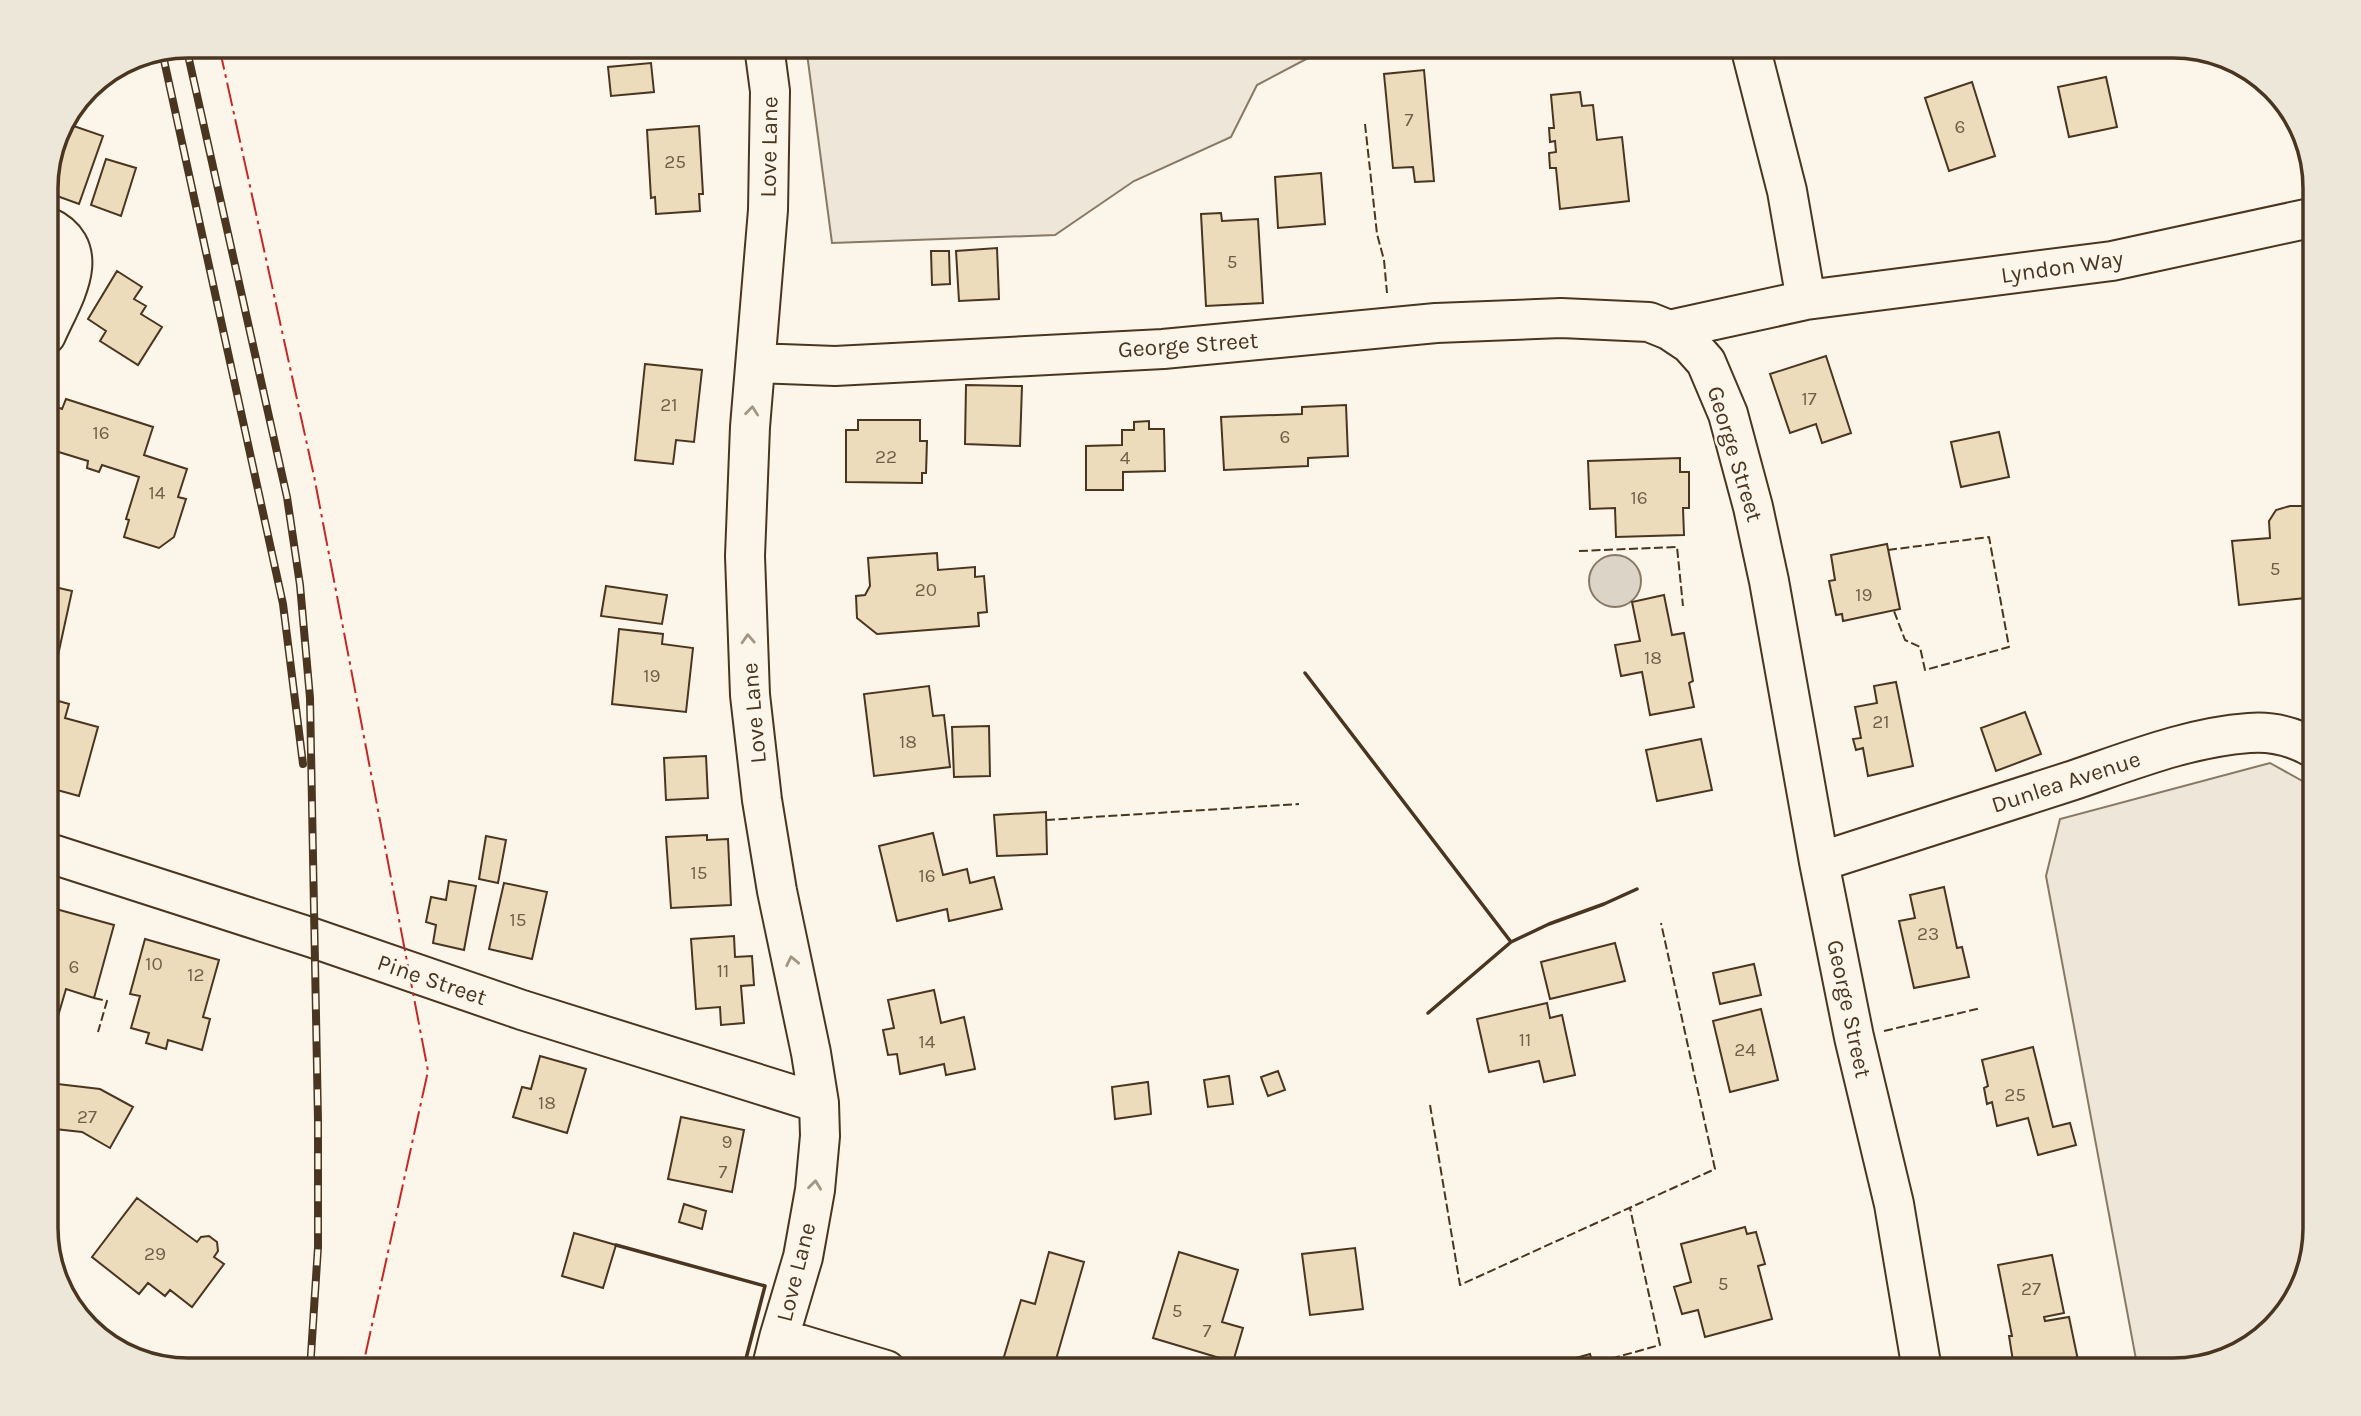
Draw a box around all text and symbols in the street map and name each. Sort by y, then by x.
street label: Love Lane [755,96,783,198]
house number: 7 [1405,109,1414,131]
house number: 6 [1955,116,1965,138]
house number: 25 [664,151,686,173]
street label: Lyndon Way [1999,245,2125,289]
house number: 5 [1227,251,1237,273]
street label: George Street [1117,327,1259,363]
street label: George Street [1702,383,1769,525]
house number: 17 [1801,388,1817,410]
house number: 21 [660,394,678,416]
one-way arrow [744,405,759,416]
house number: 16 [92,422,110,444]
house number: 6 [1280,426,1290,448]
house number: 22 [875,446,897,468]
house number: 4 [1120,447,1131,469]
house number: 14 [149,482,166,504]
house number: 16 [1630,487,1648,509]
house number: 5 [2270,558,2280,580]
house number: 20 [915,579,937,601]
house number: 19 [1855,584,1873,606]
one-way arrow [740,633,755,644]
house number: 18 [1644,647,1662,669]
street label: Love Lane [736,661,772,765]
house number: 19 [643,665,661,687]
house number: 21 [1872,711,1890,733]
house number: 18 [899,731,917,753]
street label: Dunlea Avenue [1988,745,2144,819]
house number: 15 [690,862,708,884]
house number: 16 [918,865,936,887]
house number: 15 [509,909,527,931]
house number: 23 [1917,923,1939,945]
street label: George Street [1821,937,1877,1081]
street label: Pine Street [374,949,491,1011]
house number: 10 [145,953,163,975]
one-way arrow [785,955,800,967]
house number: 6 [69,956,79,978]
house number: 11 [717,960,729,982]
house number: 12 [187,964,205,986]
house number: 11 [1519,1029,1531,1051]
house number: 14 [919,1031,936,1053]
house number: 24 [1734,1039,1756,1061]
house number: 25 [2004,1084,2026,1106]
house number: 18 [538,1092,556,1114]
house number: 27 [77,1106,97,1128]
house number: 9 [721,1131,733,1153]
house number: 7 [719,1161,728,1183]
one-way arrow [808,1179,823,1191]
street label: Love Lane [771,1220,821,1324]
house number: 29 [144,1243,166,1265]
house number: 5 [1718,1273,1728,1295]
house number: 27 [2021,1278,2041,1300]
house number: 5 [1172,1300,1182,1322]
house number: 7 [1203,1320,1212,1342]

